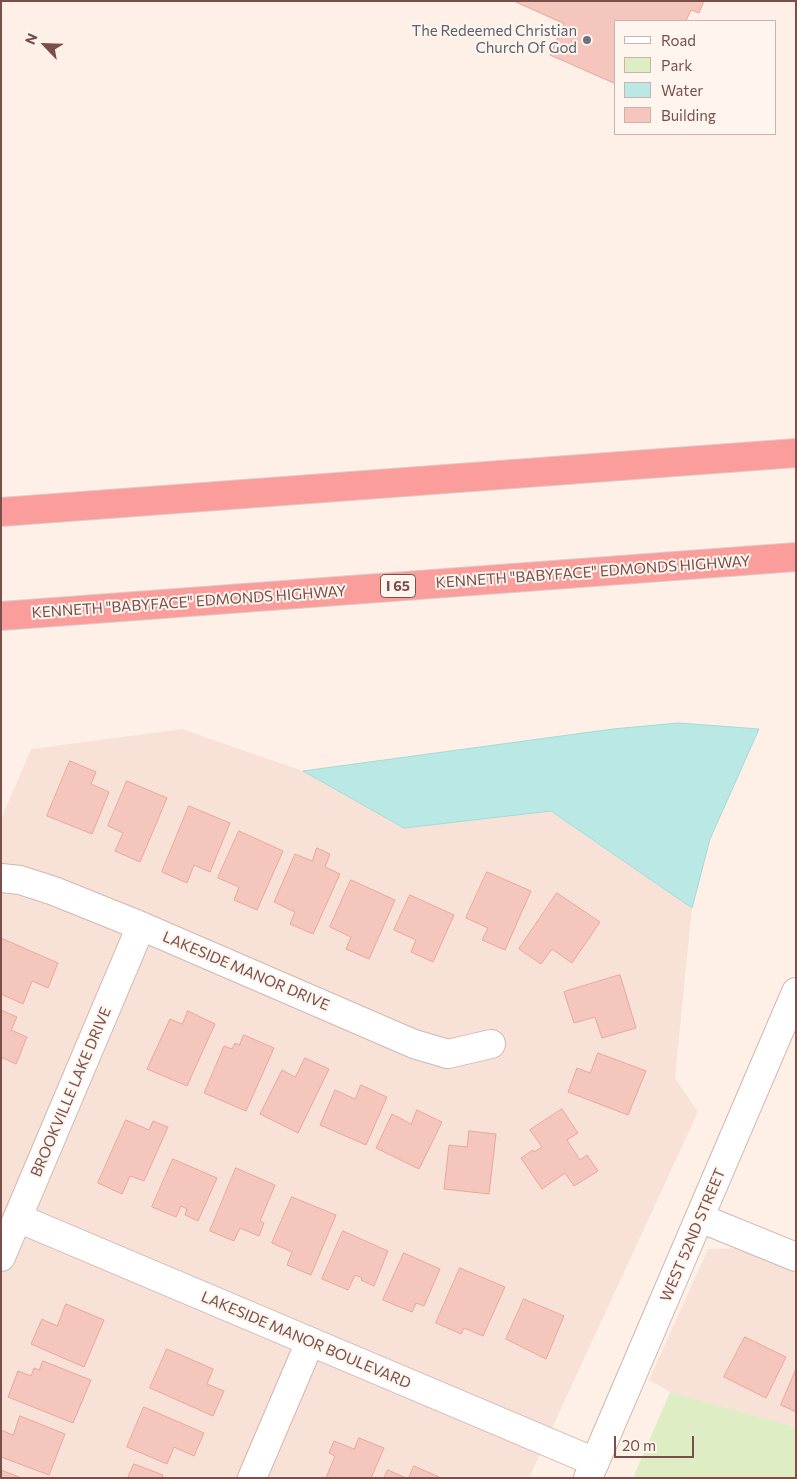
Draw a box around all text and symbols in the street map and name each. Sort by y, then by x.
north arrow [20,20,70,70]
legend [614,20,777,135]
place label: The Redeemed Christian Church Of God [412,22,577,57]
text: N [21,30,41,47]
text: Road [661,31,696,49]
marker: The Redeemed Christian Church Of God [581,34,593,46]
text: Park [661,56,692,74]
text: Water [661,81,703,99]
text: Building [661,106,716,124]
street label: KENNETH "BABYFACE" EDMONDS HIGHWAY [435,552,751,592]
road number: I 65 [380,574,416,598]
street label: KENNETH "BABYFACE" EDMONDS HIGHWAY [31,582,347,622]
street label: LAKESIDE MANOR DRIVE [160,928,332,1014]
street label: BROOKVILLE LAKE DRIVE [27,1004,115,1180]
street label: WEST 52ND STREET [657,1166,729,1304]
street label: LAKESIDE MANOR BOULEVARD [198,1288,414,1392]
scale bar [617,1426,697,1458]
text: 20 m [622,1436,656,1454]

